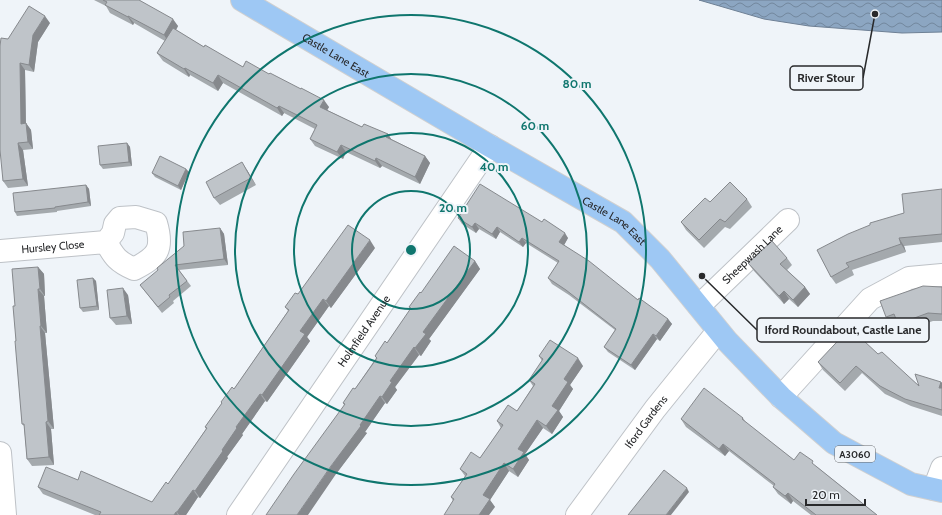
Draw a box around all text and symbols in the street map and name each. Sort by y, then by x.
street label: Castle Lane East [300,30,372,81]
callout: River Stour [790,66,863,90]
text: River Stour [797,70,855,85]
text: 80 m [563,76,591,91]
text: 60 m [521,118,549,133]
text: 40 m [479,159,509,174]
street label: Castle Lane East [580,193,649,248]
text: 20 m [439,200,467,215]
street label: Sheepwash Lane [719,222,786,287]
street label: Hursley Close [21,237,85,256]
centre of rings [404,243,418,257]
street label: Holmfield Avenue [334,292,393,369]
callout: Iford Roundabout, Castle Lane [757,318,929,342]
text: Iford Roundabout, Castle Lane [765,322,921,337]
street label: Iford Gardens [622,392,671,451]
road number: A3060 [835,446,875,462]
scale bar [806,481,865,507]
text: 20 m [812,487,840,502]

